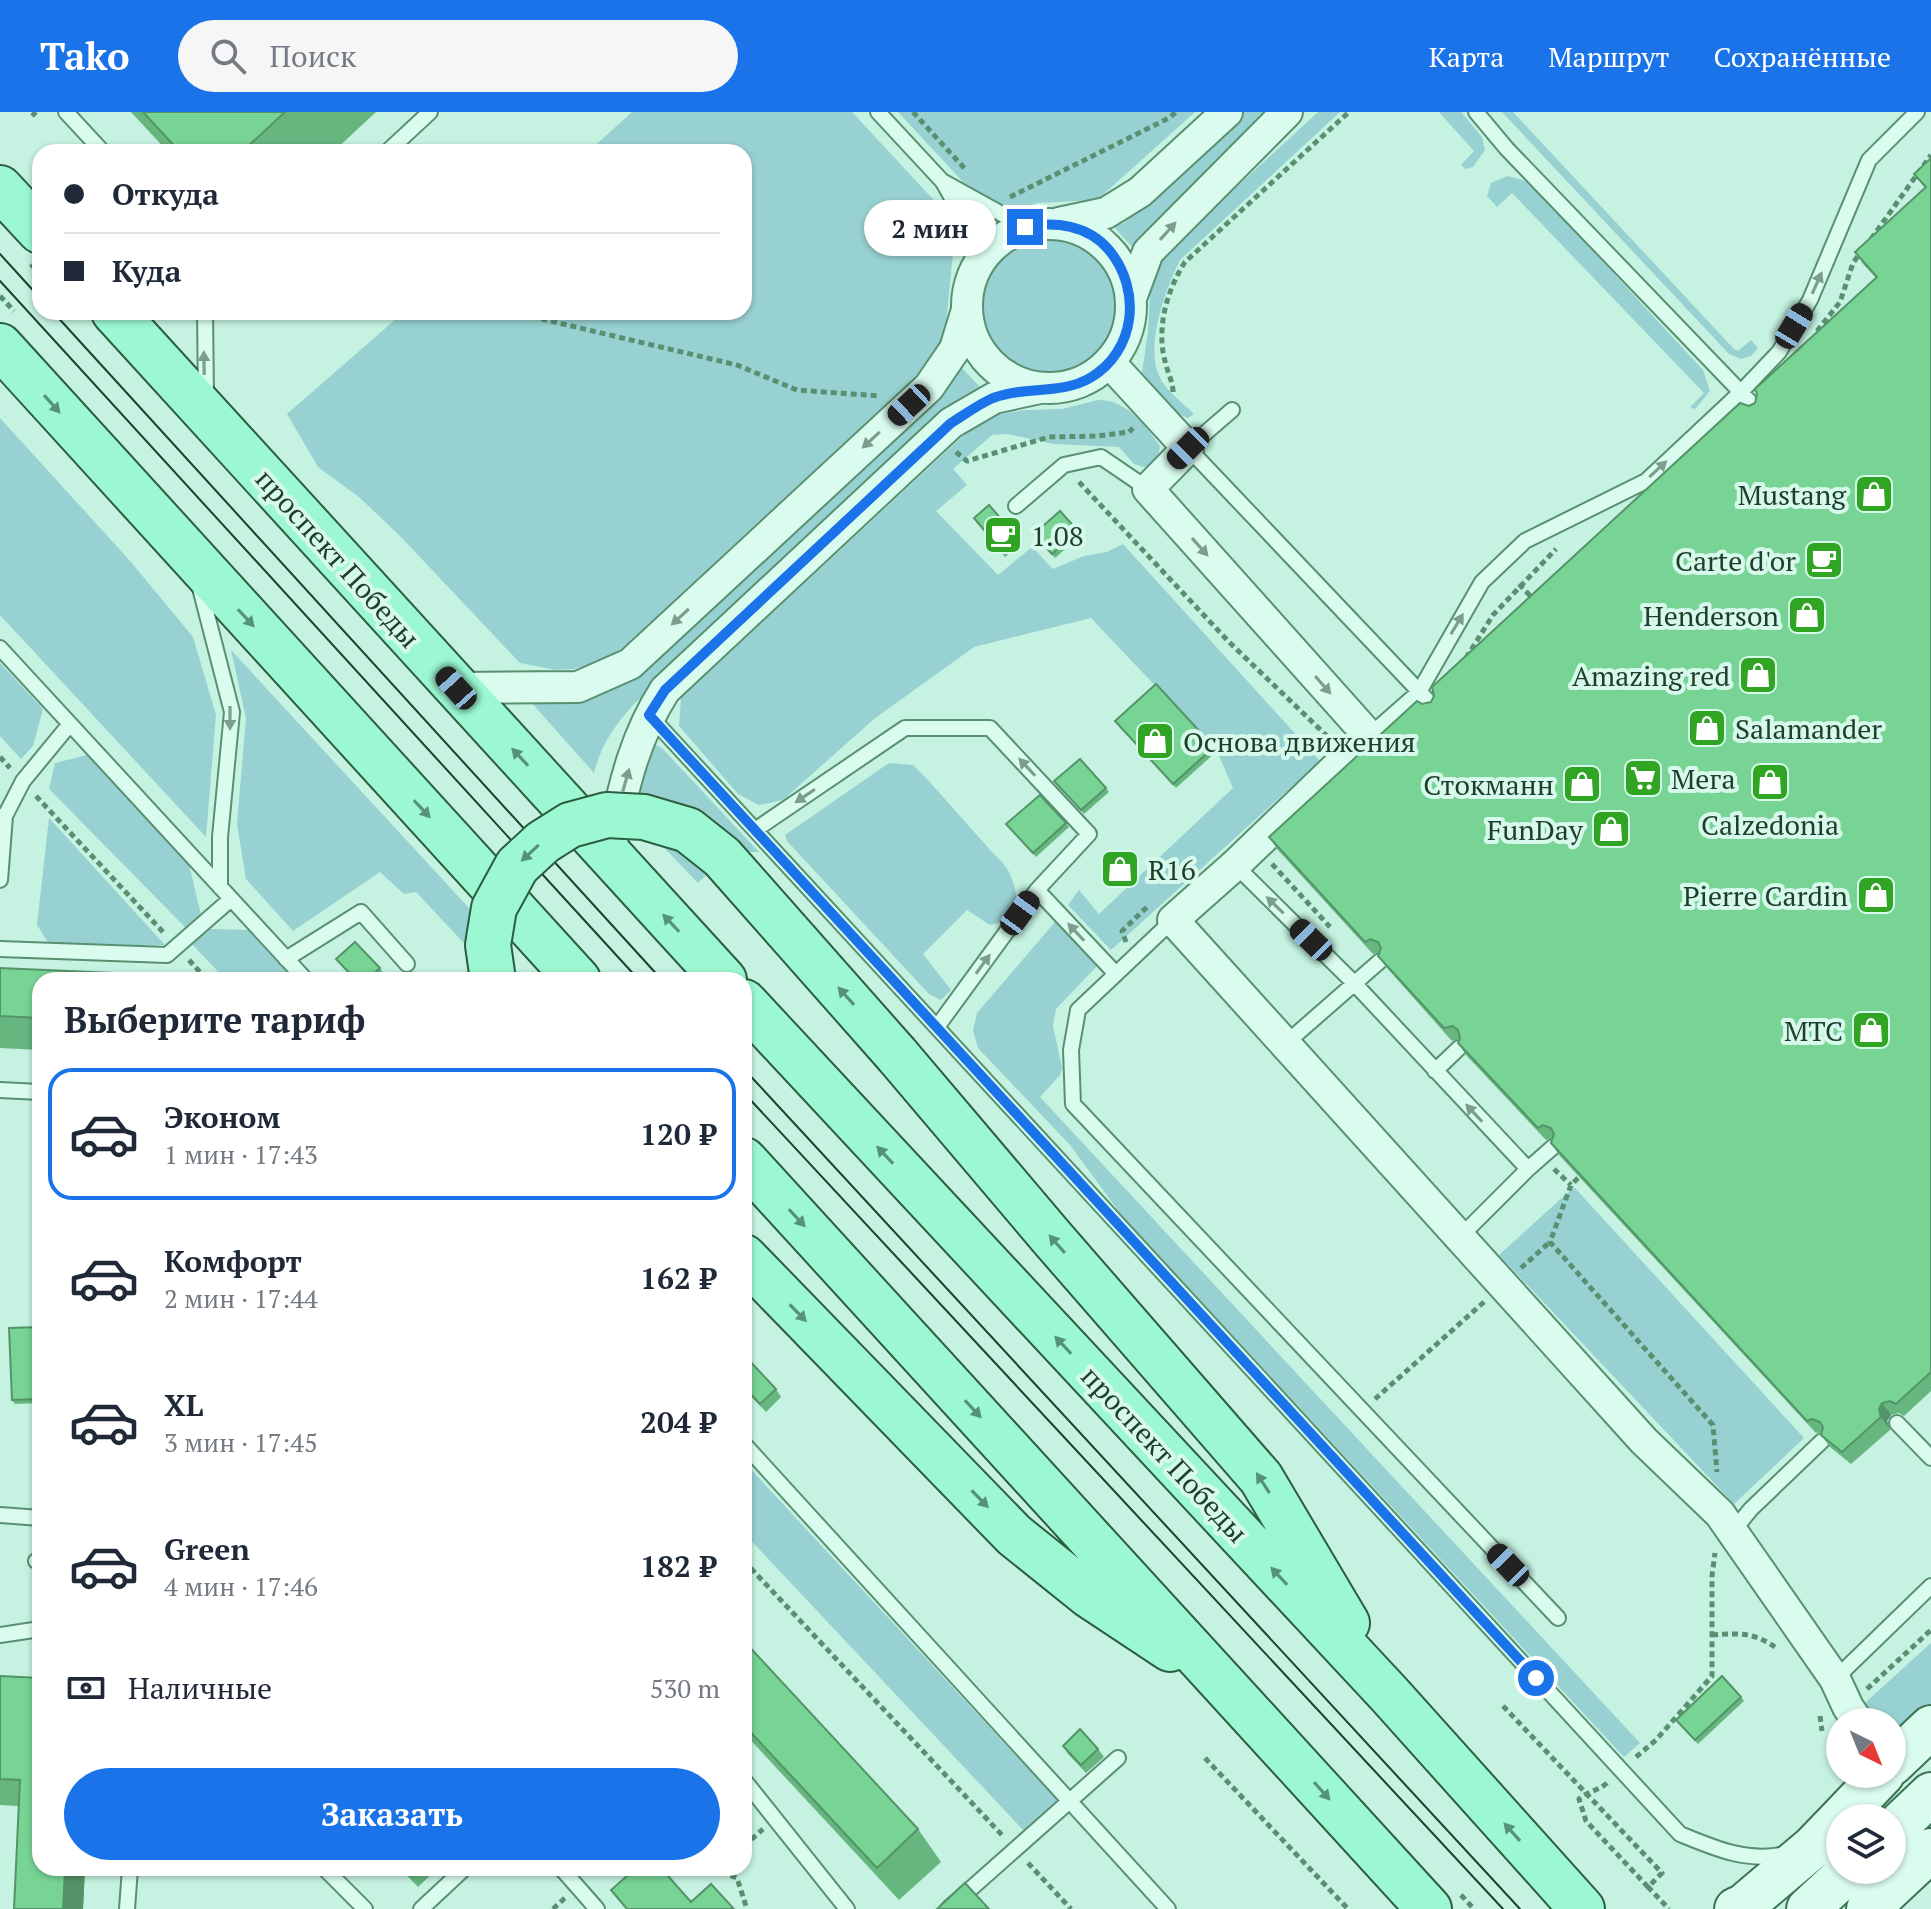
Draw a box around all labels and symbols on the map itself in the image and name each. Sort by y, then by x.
callout: 2 мин [865,199,997,255]
route end [1007,209,1043,245]
one-way arrow [1158,221,1176,240]
one-way arrow [1811,271,1824,295]
car [1771,299,1817,353]
one-way arrow [198,350,210,375]
car [883,380,935,430]
one-way arrow [43,395,61,414]
car [1163,423,1213,473]
one-way arrow [862,431,881,449]
street label: проспект Победы [248,461,428,655]
one-way arrow [1649,461,1668,479]
shop icon: Mustang [1853,473,1895,515]
place label: Mustang [1738,476,1847,513]
cafe icon: 1.08 [982,514,1024,556]
place label: 1.08 [1031,517,1084,554]
one-way arrow [1191,538,1209,557]
cafe icon: Carte d'or [1803,539,1845,581]
place label: Carte d'or [1675,542,1796,579]
shop icon: Henderson [1786,594,1828,636]
place label: Henderson [1643,597,1779,634]
one-way arrow [671,607,690,625]
one-way arrow [237,608,255,628]
one-way arrow [1450,613,1464,635]
shop icon: Amazing red [1737,654,1779,696]
place label: Amazing red [1572,657,1730,694]
car [431,662,481,714]
one-way arrow [1313,675,1331,694]
one-way arrow [223,706,236,731]
shop icon: Salamander [1686,707,1728,749]
place label: Salamander [1735,710,1882,747]
shop icon: Основа движения [1134,720,1176,762]
place label: Основа движения [1183,723,1416,760]
one-way arrow [511,748,529,767]
supermarket icon: Мега [1622,757,1664,799]
one-way arrow [1018,758,1036,777]
place label: Мега [1671,760,1736,797]
shop icon: Calzedonia [1749,761,1791,803]
shop icon: Стокманн [1561,763,1603,805]
place label: Стокманн [1423,766,1554,803]
one-way arrow [620,767,632,792]
one-way arrow [794,788,815,803]
one-way arrow [412,800,430,819]
place label: Calzedonia [1701,806,1839,843]
shop icon: FunDay [1590,808,1632,850]
place label: FunDay [1487,811,1584,848]
one-way arrow [521,844,540,862]
shop icon: R16 [1099,848,1141,890]
place label: R16 [1148,851,1196,888]
shop icon: Pierre Cardin [1855,874,1897,916]
place label: Pierre Cardin [1683,877,1848,914]
car [996,887,1044,939]
one-way arrow [1266,896,1285,914]
one-way arrow [662,913,680,932]
car [1285,915,1337,965]
one-way arrow [1068,922,1086,941]
one-way arrow [975,954,990,975]
one-way arrow [837,987,855,1006]
shop icon: МТС [1850,1009,1892,1051]
place label: МТС [1784,1012,1843,1049]
one-way arrow [1465,1104,1483,1123]
one-way arrow [877,1146,895,1165]
one-way arrow [787,1208,805,1227]
one-way arrow [1049,1234,1067,1253]
one-way arrow [789,1303,807,1322]
one-way arrow [1054,1336,1073,1355]
street label: проспект Победы [1073,1358,1257,1550]
one-way arrow [963,1400,981,1419]
one-way arrow [1257,1472,1271,1494]
one-way arrow [971,1490,989,1509]
car [1483,1539,1533,1591]
one-way arrow [1270,1567,1288,1586]
route start [1518,1660,1554,1696]
north arrow [1826,1708,1906,1788]
one-way arrow [1313,1781,1330,1801]
one-way arrow [1504,1823,1522,1842]

